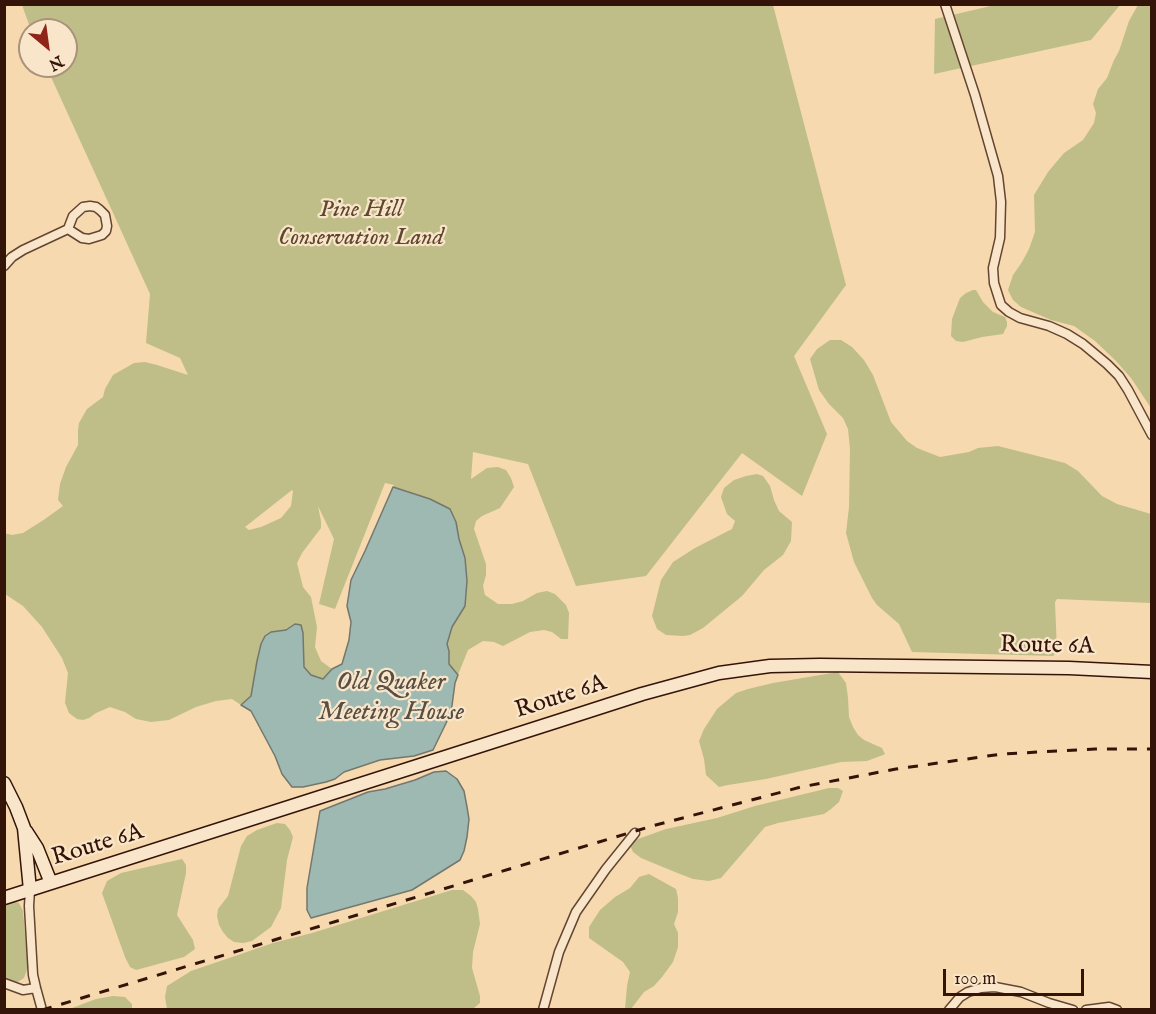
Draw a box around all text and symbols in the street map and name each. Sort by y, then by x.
north arrow [18,18,78,78]
text: N [45,50,67,74]
park label: Pine Hill Conservation Land [278,197,444,253]
street label: Route 6A [1000,632,1094,662]
water label: Old Quaker Meeting House [318,668,464,730]
street label: Route 6A [512,670,610,726]
street label: Route 6A [49,818,147,874]
scale bar [946,957,1087,995]
text: 100 m [954,968,996,991]

